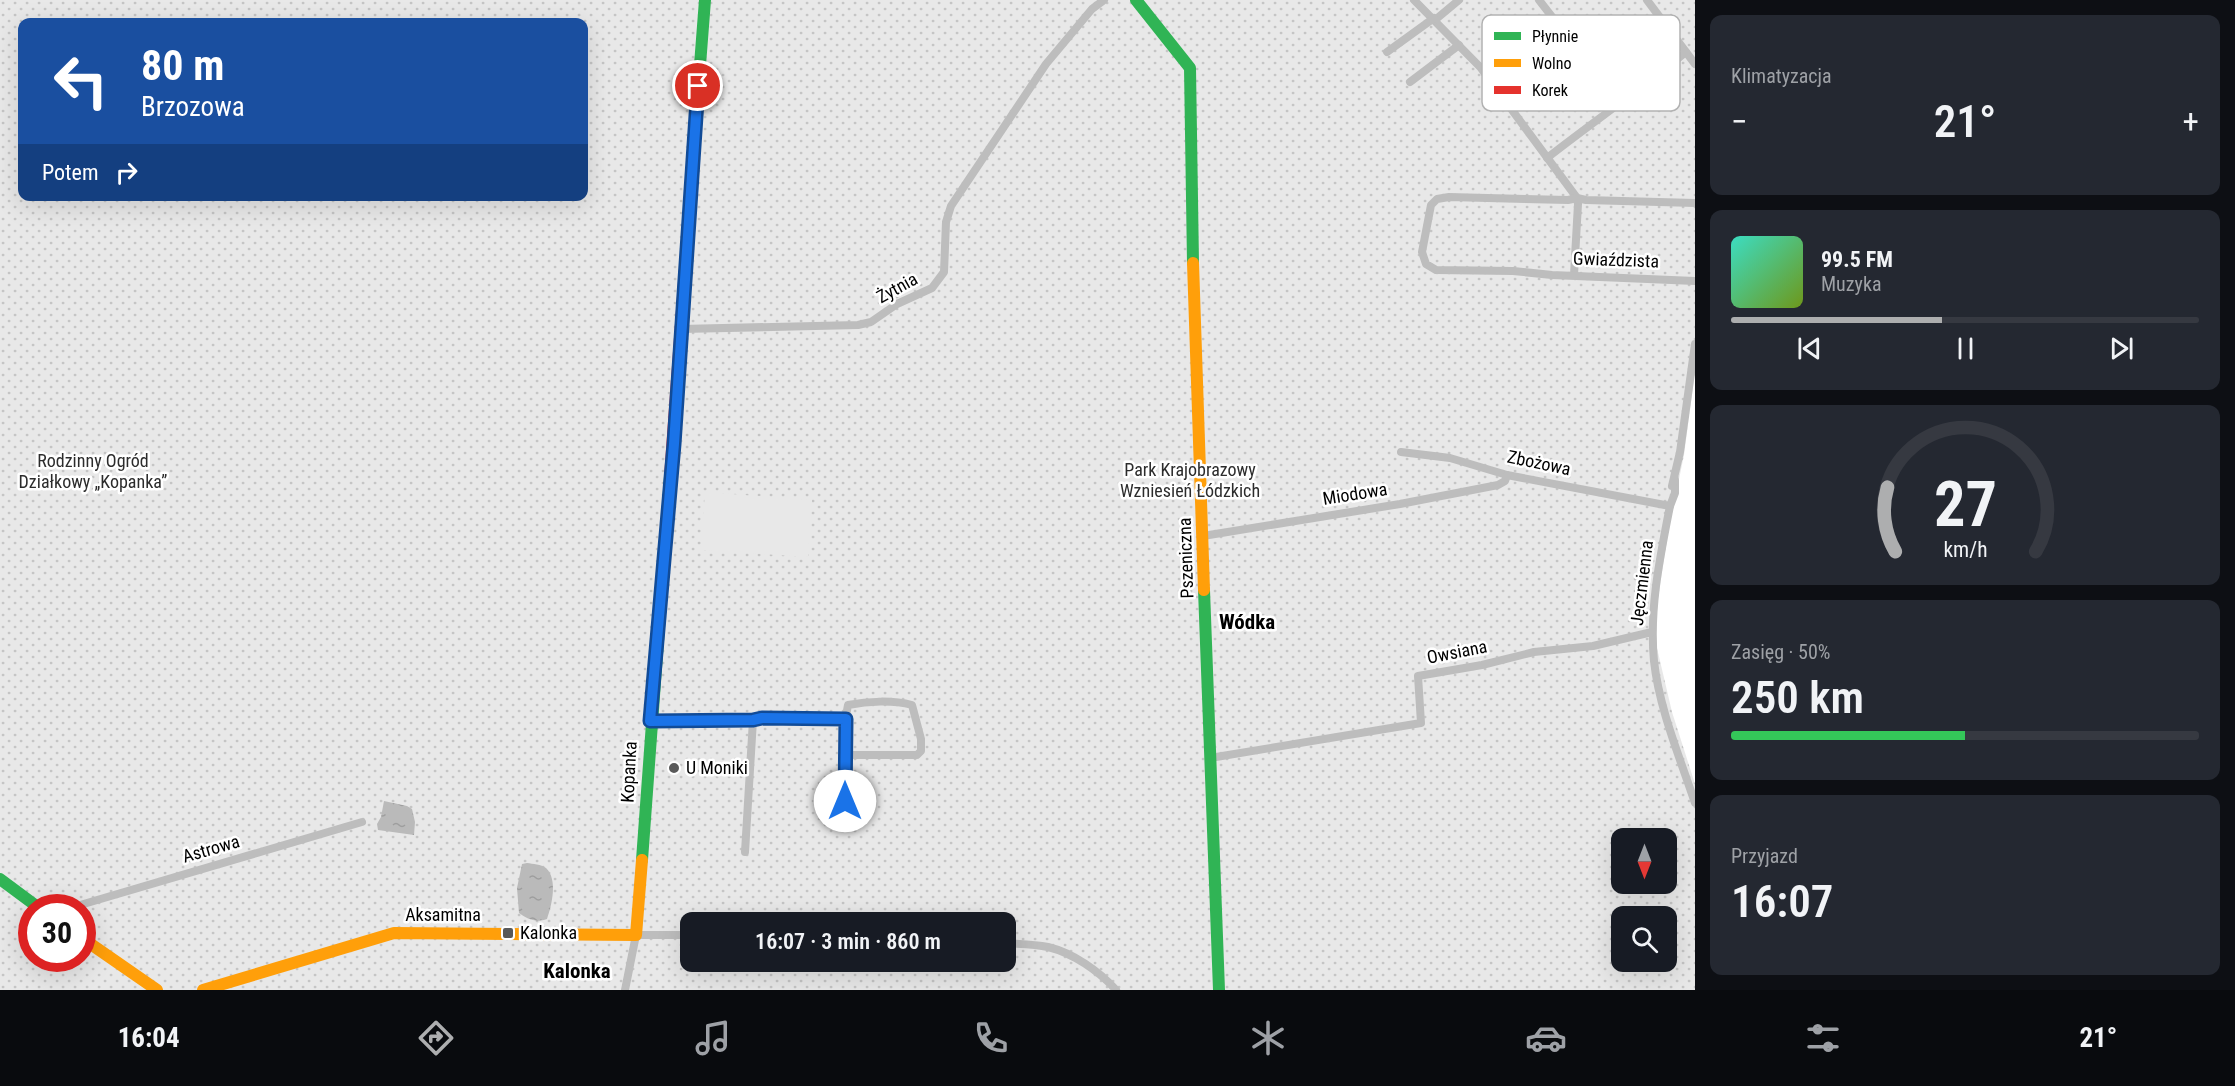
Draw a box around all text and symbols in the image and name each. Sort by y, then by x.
legend [1482,15,1680,111]
text: Płynnie [1532,27,1578,46]
text: 80 m [141,41,224,90]
icon: left [42,42,120,120]
text: Wolno [1532,54,1571,73]
pin [672,60,723,111]
text: Klimatyzacja [1731,64,1832,88]
icon: arrive [681,69,714,102]
text: Korek [1532,81,1569,100]
text: Brzozowa [141,91,245,123]
text: 21° [1934,95,1996,148]
text: − [1731,102,1748,141]
text: + [2183,102,2199,141]
icon: right [110,156,143,189]
text: Potem [42,160,98,185]
text: 99.5 FM [1821,247,1893,272]
street label: Gwiaździsta [1573,248,1659,271]
street label: Żytnia [873,268,921,307]
text: Muzyka [1821,272,1881,296]
icon: previous [1793,332,1826,365]
icon: pause [1949,332,1982,365]
icon: next [2105,332,2138,365]
street label: Zbożowa [1505,446,1573,479]
park label: Rodzinny Ogród Działkowy „Kopanka” [19,450,167,492]
park label: Park Krajobrazowy Wzniesień Łódzkich [1120,459,1260,501]
text: 27 [1933,468,1997,541]
street label: Miodowa [1321,478,1389,509]
street label: Pszeniczna [1174,517,1197,599]
text: km/h [1943,537,1987,562]
street label: Jęczmienna [1626,539,1657,627]
district label: Wódka [1219,610,1275,634]
street label: Owsiana [1425,635,1489,668]
text: Zasięg · 50% [1731,640,1830,664]
text: 250 km [1731,671,1864,724]
street label: Kopanka [616,741,641,803]
place label: U Moniki [686,757,748,778]
marker: U Moniki [667,761,681,775]
position arrow [813,769,877,833]
north arrow [1611,828,1677,894]
map controls [1611,828,1677,972]
street label: Astrowa [180,830,242,867]
text: Przyjazd [1731,844,1798,868]
text: 16:07 [1731,875,1833,928]
speed limit sign: 30 [18,894,96,972]
street label: Aksamitna [405,904,481,925]
button: search [1611,906,1677,972]
place label: Kalonka [520,922,577,943]
marker: Kalonka [501,926,515,940]
text: 16:07 · 3 min · 860 m [755,929,941,954]
district label: Kalonka [543,959,611,983]
icon: directions [415,1017,457,1059]
icon: music [692,1017,734,1059]
icon: phone [970,1017,1012,1059]
icon: climate [1247,1017,1289,1059]
icon: car [1525,1017,1567,1059]
icon: filters [1802,1017,1844,1059]
text: 16:04 [118,1022,180,1054]
text: 21° [2079,1022,2117,1054]

